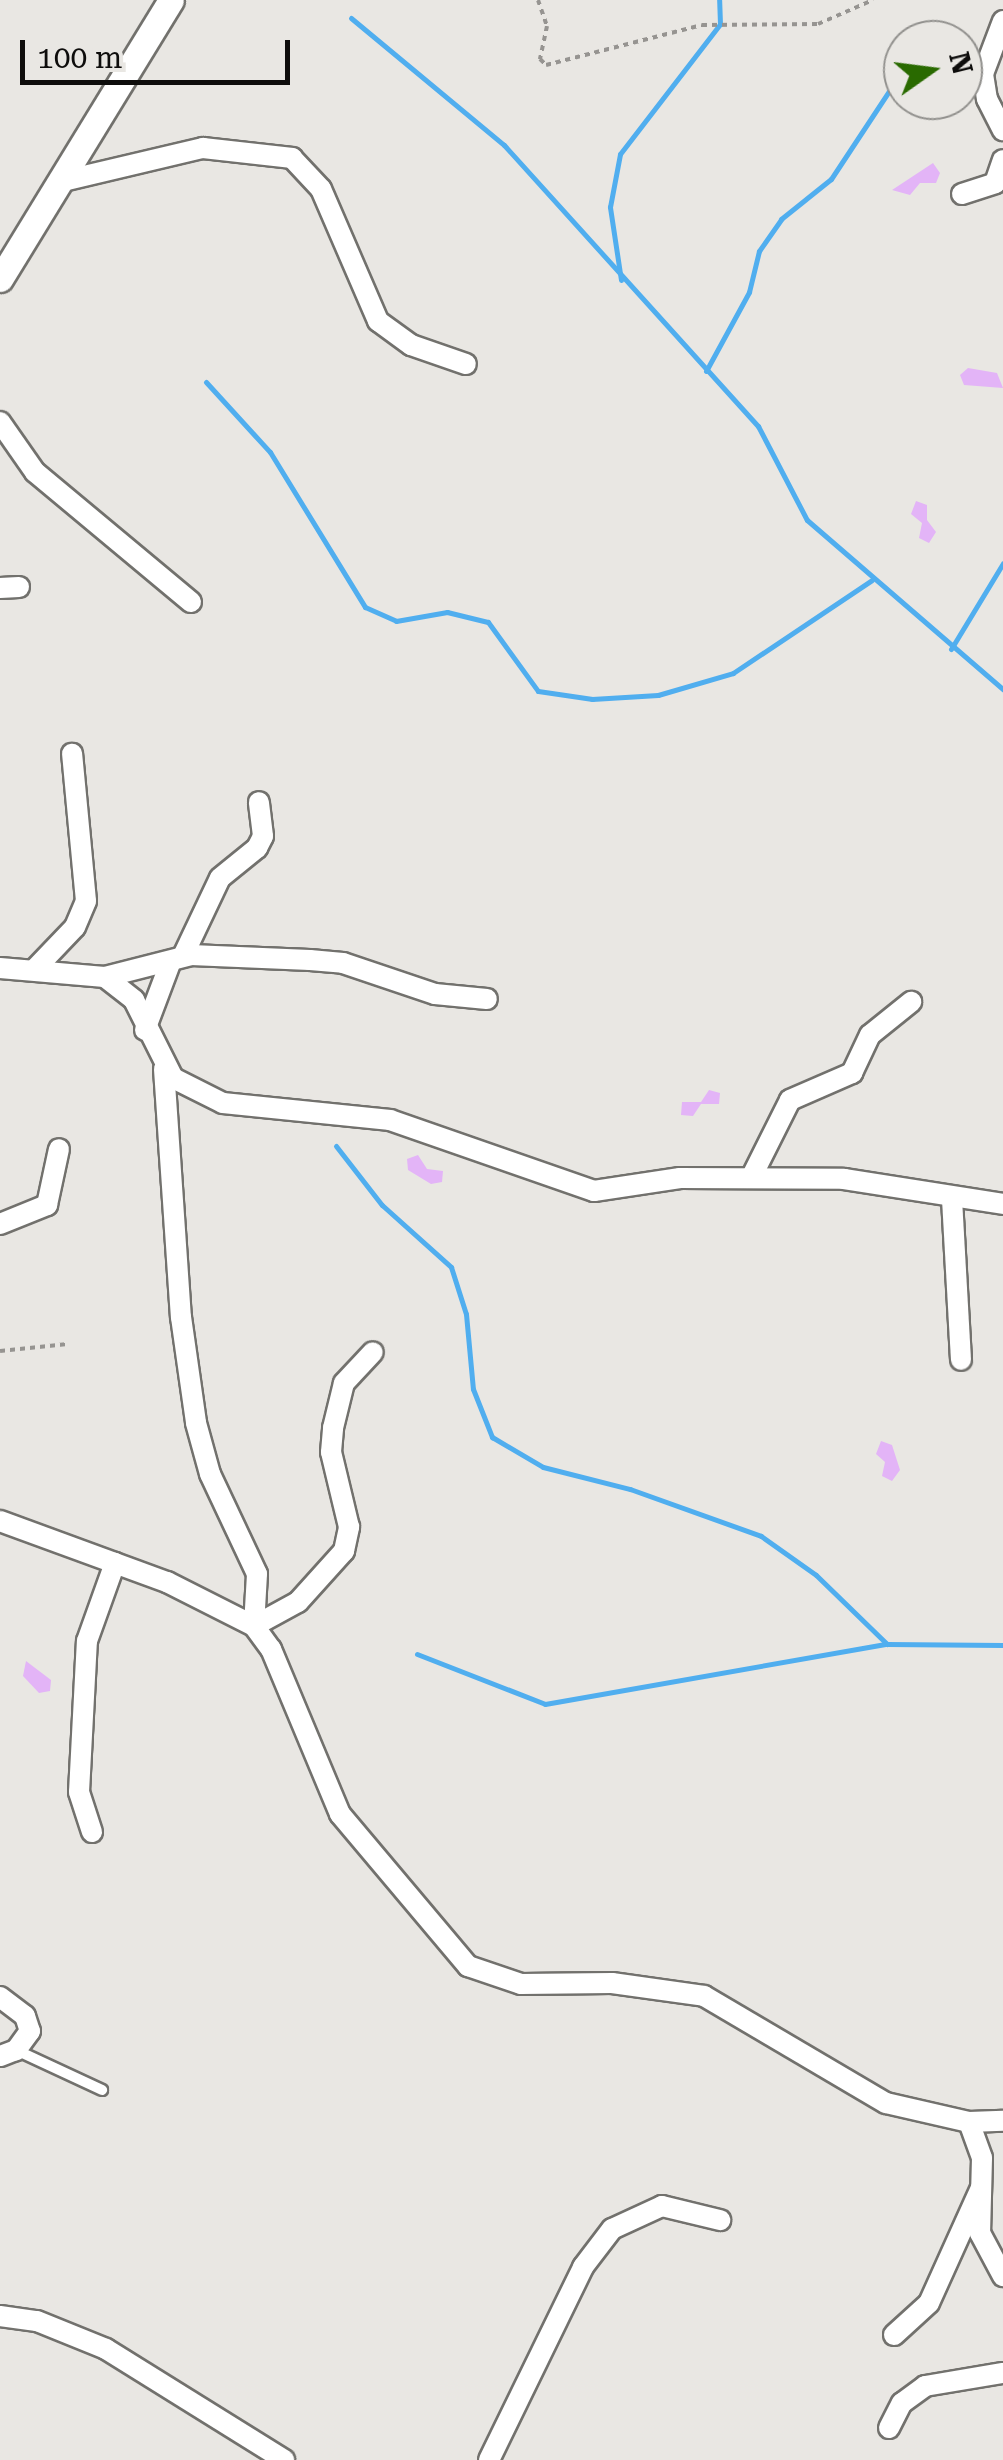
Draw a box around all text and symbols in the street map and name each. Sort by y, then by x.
scale bar [25,20,295,82]
north arrow [883,20,983,120]
text: 100 m [37,40,122,75]
text: N [942,49,979,78]

